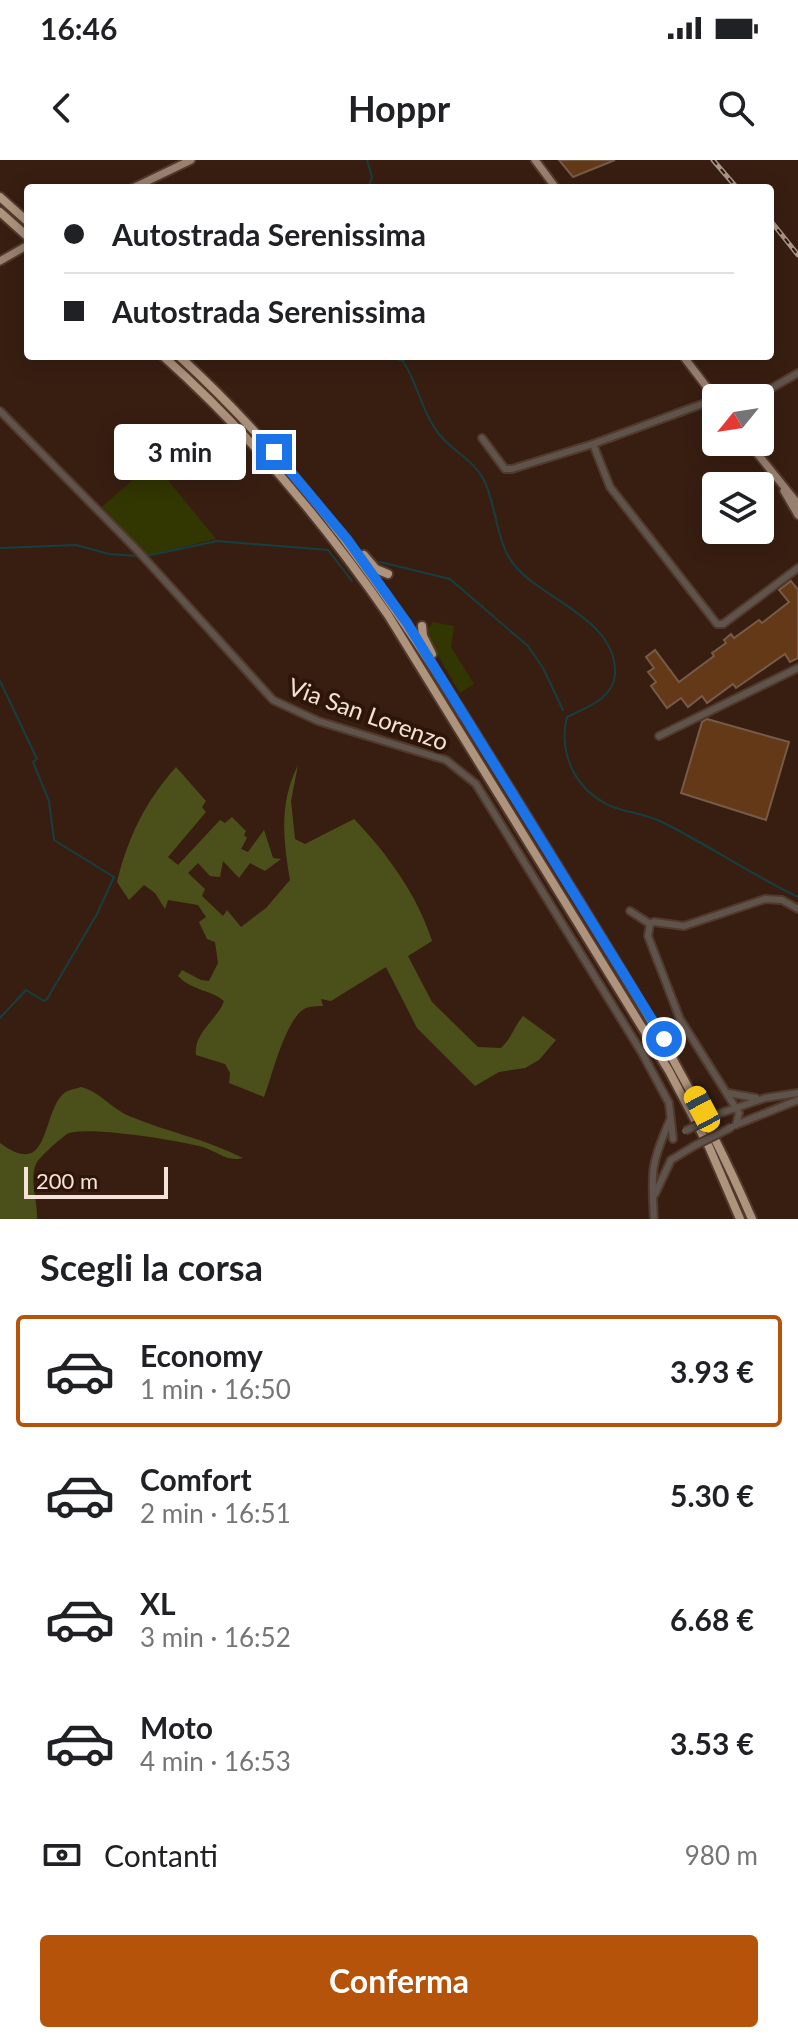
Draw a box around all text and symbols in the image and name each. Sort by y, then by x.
text: 16:46 [40,10,117,46]
icon: back [40,86,84,130]
text: Hoppr [348,86,450,130]
icon: search [714,86,758,130]
text: Autostrada Serenissima [112,216,426,252]
text: Autostrada Serenissima [112,293,426,329]
north arrow [702,384,774,456]
map controls [702,384,774,544]
callout: 3 min [114,424,246,480]
route end [256,434,292,470]
text: 3 min [148,436,212,468]
button: layers [702,472,774,544]
street label: Via San Lorenzo [285,671,452,756]
route start [646,1021,682,1057]
car [680,1082,724,1136]
scale bar [24,1163,168,1199]
text: 200 m [36,1167,98,1194]
text: Scegli la corsa [40,1245,263,1289]
icon: car [44,1335,116,1407]
text: Economy [140,1337,263,1373]
text: 3.93 € [670,1353,754,1389]
text: 1 min · 16:50 [140,1373,291,1405]
icon: car [44,1459,116,1531]
text: Comfort [140,1461,252,1497]
text: 5.30 € [670,1477,754,1513]
text: 2 min · 16:51 [140,1497,291,1529]
icon: car [44,1583,116,1655]
text: XL [140,1585,176,1621]
text: 6.68 € [670,1601,754,1637]
text: 3 min · 16:52 [140,1621,291,1653]
icon: car [44,1707,116,1779]
text: Moto [140,1709,213,1745]
text: 3.53 € [670,1725,754,1761]
text: 4 min · 16:53 [140,1745,291,1777]
icon: cash [40,1833,84,1877]
text: Contanti [104,1837,218,1873]
text: 980 m [685,1839,758,1871]
button: Conferma [40,1935,758,2027]

